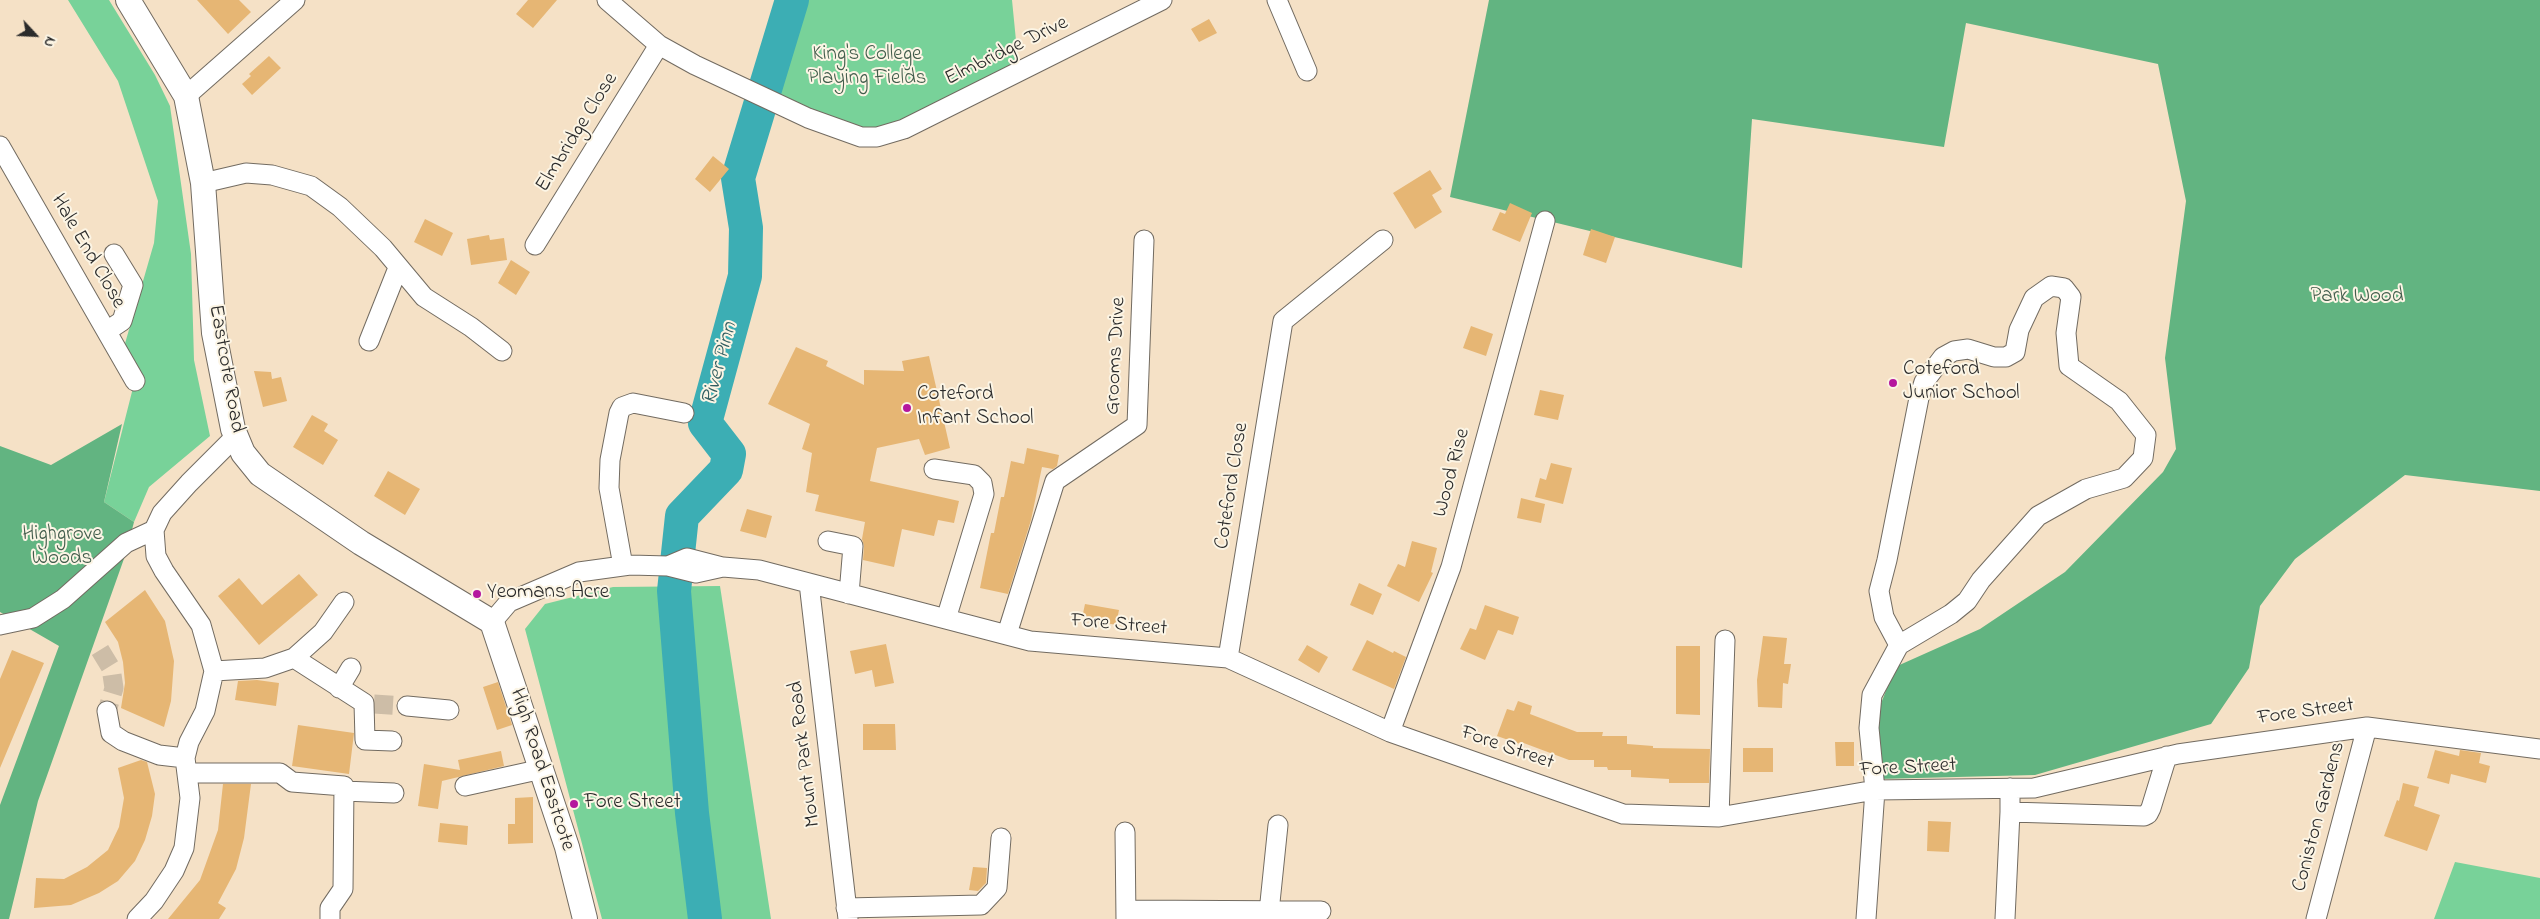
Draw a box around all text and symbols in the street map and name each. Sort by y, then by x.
north arrow [10,10,60,60]
street label: Elmbridge Drive [941,11,1073,93]
text: N [38,33,61,50]
park label: King's College Playing Fields [807,43,927,93]
street label: Elmbridge Close [531,69,625,197]
street label: Hale End Close [44,190,130,314]
park label: Park Wood [2310,285,2404,311]
street label: Grooms Drive [1101,297,1133,415]
street label: Eastcote Road [201,303,249,435]
water label: River Pinn [697,320,745,408]
place label: Coteford Junior School [1903,358,2020,408]
marker: Coteford Junior School [1887,377,1899,389]
place label: Coteford Infant School [917,383,1034,433]
marker: Coteford Infant School [901,402,913,414]
street label: Coteford Close [1211,421,1255,551]
street label: Wood Rise [1429,426,1477,520]
park label: Highgrove Woods [22,523,102,573]
place label: Yeomans Acre [487,581,609,607]
marker: Yeomans Acre [471,588,483,600]
street label: Fore Street [1070,609,1168,643]
street label: Mount Park Road [785,679,827,829]
street label: High Road Eastcote [503,686,579,854]
street label: Fore Street [2256,694,2356,732]
street label: Fore Street [1457,721,1557,777]
street label: Coniston Gardens [2288,739,2352,895]
street label: Fore Street [1859,754,1957,784]
place label: Fore Street [584,791,681,817]
marker: Fore Street [568,798,580,810]

